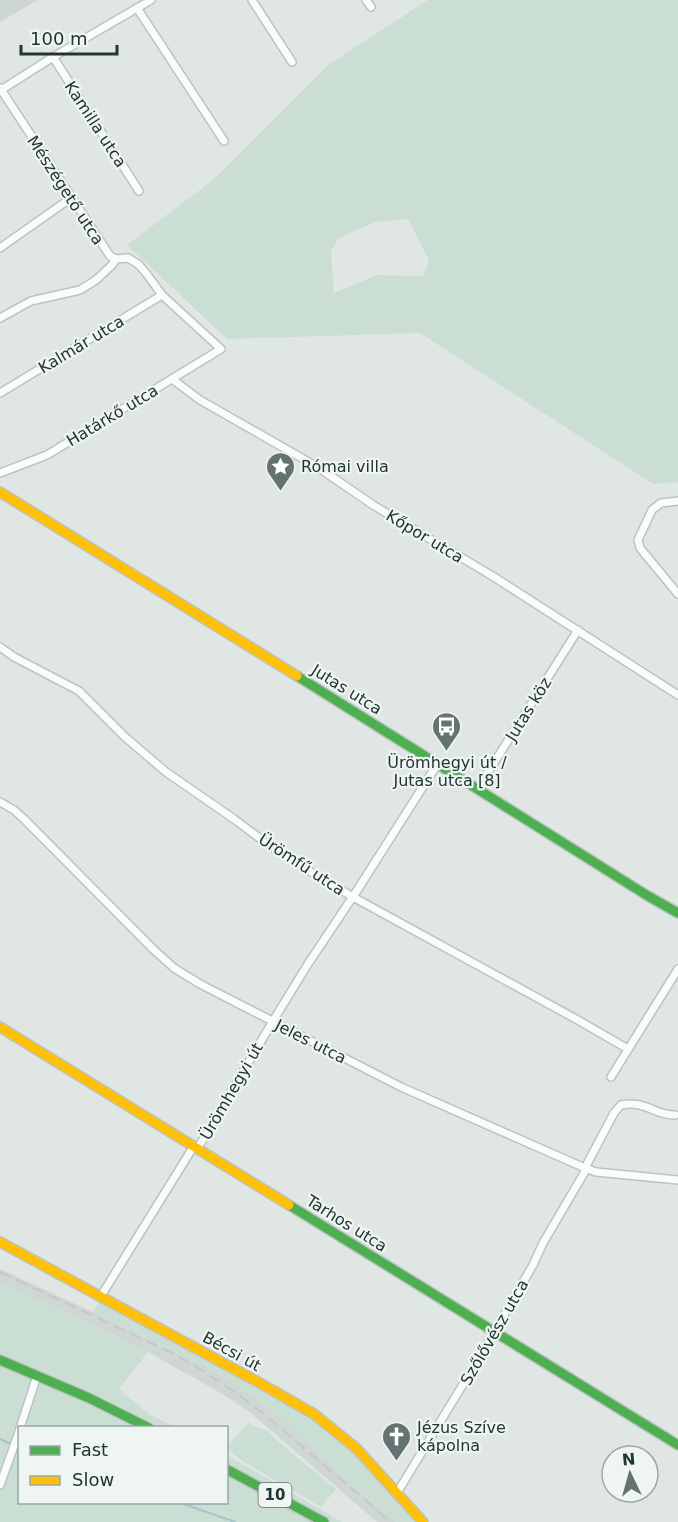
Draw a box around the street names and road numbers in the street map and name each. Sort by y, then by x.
street label: Kamilla utca [61,78,130,171]
street label: Mészégető utca [23,132,108,248]
street label: Kalmár utca [35,311,128,377]
street label: Határkő utca [63,381,162,450]
street label: Kőpor utca [383,506,467,567]
street label: Jutas utca [307,660,385,719]
street label: Jutas köz [501,674,555,745]
street label: Ürömfű utca [255,829,348,899]
street label: Jeles utca [271,1015,350,1067]
street label: Ürömhegyi út [196,1039,267,1143]
street label: Tarhos utca [302,1191,391,1256]
street label: Szőlővész utca [457,1276,532,1388]
street label: Bécsi út [199,1328,264,1375]
road number: 10 [258,1483,292,1507]

